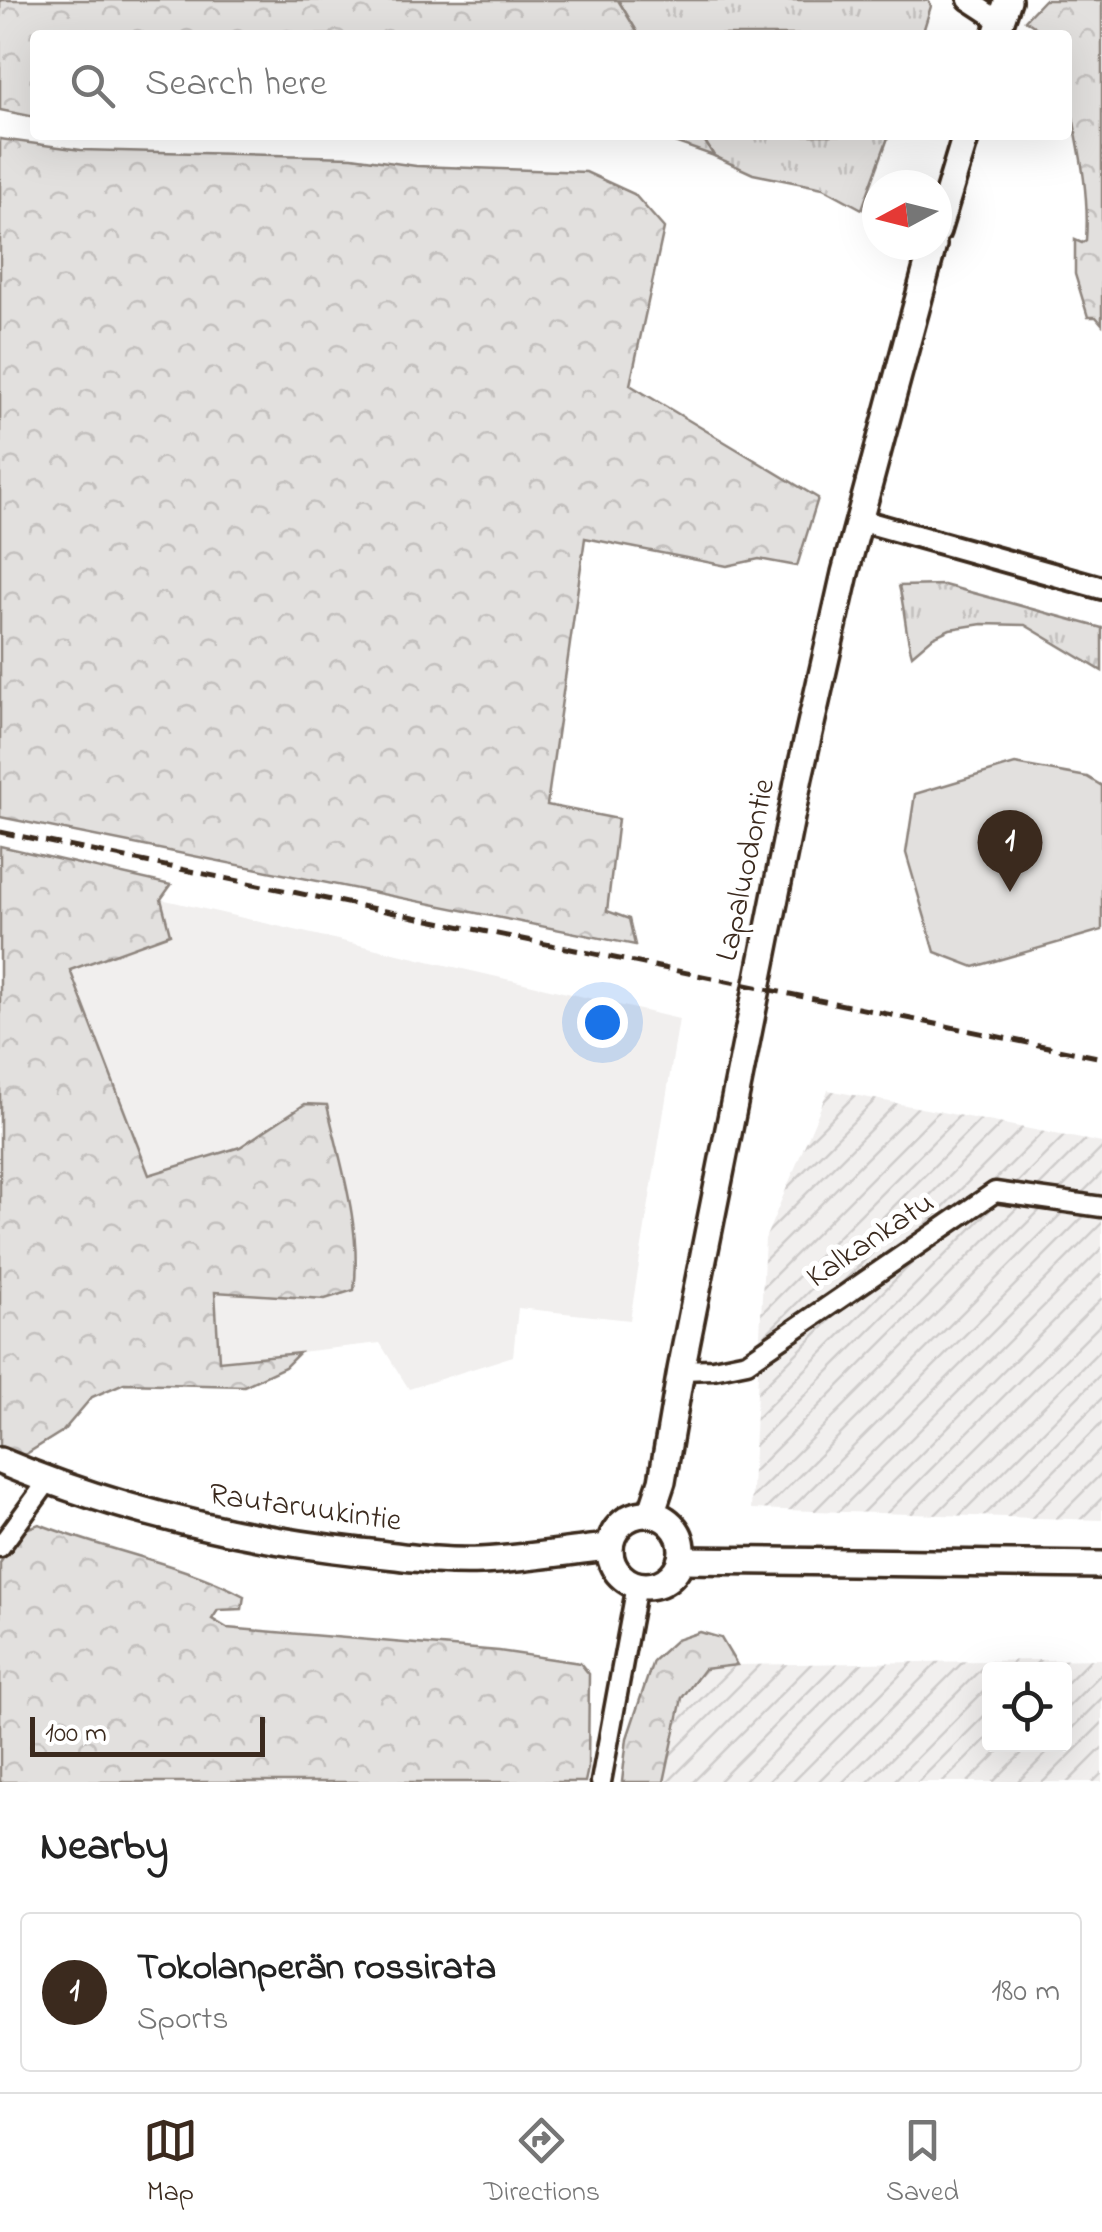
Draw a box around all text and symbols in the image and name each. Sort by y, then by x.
search box [30,30,1072,140]
text: Search here [145,57,327,113]
icon: search [65,58,120,113]
north arrow [862,170,952,260]
street label: Lapaluodontie [705,774,789,966]
pin: 1 [978,810,1042,892]
your location [577,997,628,1048]
street label: Kalkankatu [798,1181,944,1301]
street label: Rautaruukintie [206,1472,405,1546]
map controls [982,1662,1072,1752]
button: locate [982,1662,1072,1752]
scale bar [30,1712,265,1756]
text: 100 m [45,1714,107,1755]
text: Nearby [40,1817,168,1878]
text: Tokolanperän rossirata [137,1941,496,1997]
text: 1 [69,1969,80,2016]
text: 180 m [991,1969,1060,2016]
text: Sports [137,1997,229,2044]
tab: Map [143,2113,198,2214]
tab: Directions [484,2113,600,2214]
tab: Saved [886,2113,959,2214]

